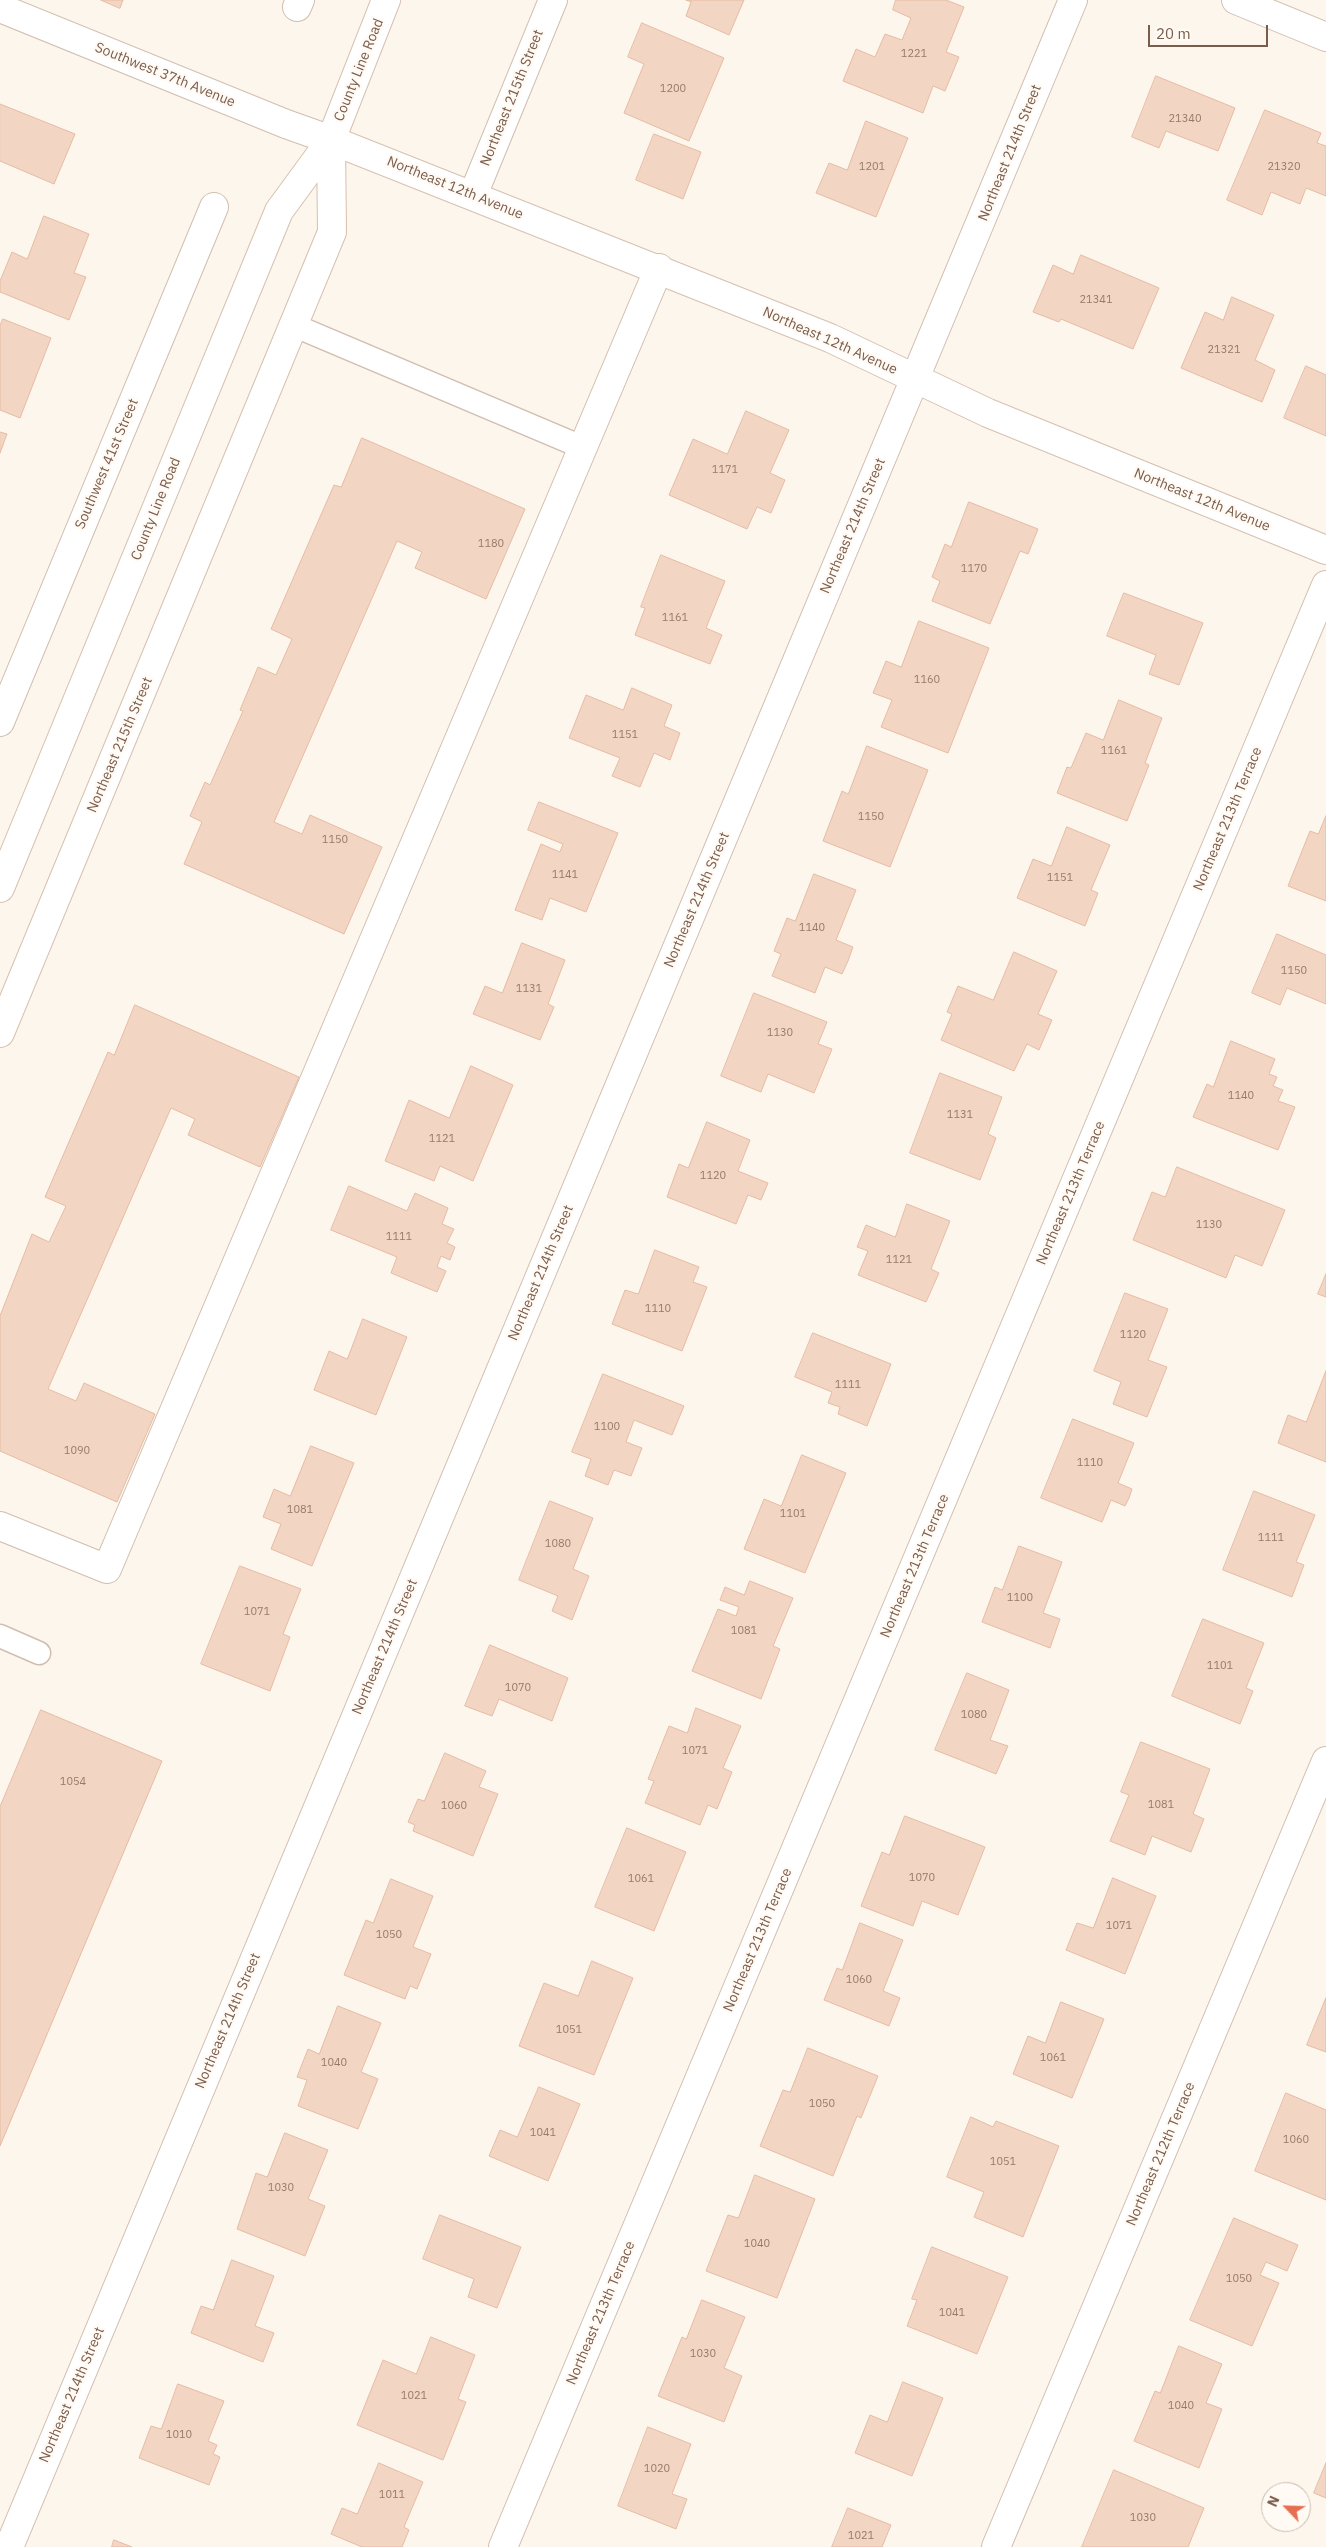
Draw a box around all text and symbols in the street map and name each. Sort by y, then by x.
scale bar [1151,15,1271,47]
street label: County Line Road [331,16,387,124]
text: 20 m [1156,24,1191,43]
street label: Northeast 215th Street [477,27,547,169]
street label: Southwest 37th Avenue [92,39,238,111]
house number: 1221 [901,47,927,61]
house number: 1200 [660,82,686,96]
street label: Northeast 214th Street [975,82,1045,224]
house number: 21340 [1169,112,1201,126]
street label: Northeast 12th Avenue [384,153,526,223]
house number: 1201 [859,160,885,174]
house number: 21320 [1268,160,1300,174]
house number: 21341 [1080,293,1112,307]
street label: Northeast 12th Avenue [760,304,900,378]
house number: 21321 [1208,343,1240,357]
street label: Southwest 41st Street [72,396,142,532]
street label: County Line Road [128,455,184,563]
street label: Northeast 214th Street [817,456,889,596]
house number: 1171 [712,463,738,477]
street label: Northeast 12th Avenue [1131,465,1273,535]
house number: 1180 [478,537,504,551]
house number: 1170 [961,562,987,576]
house number: 1161 [662,611,688,625]
house number: 1160 [914,673,940,687]
street label: Northeast 215th Street [84,675,156,815]
house number: 1151 [612,728,638,742]
house number: 1161 [1101,744,1127,758]
street label: Northeast 213th Terrace [1190,745,1266,893]
house number: 1150 [858,810,884,824]
street label: Northeast 214th Street [661,830,733,970]
house number: 1150 [322,833,348,847]
house number: 1141 [552,868,578,882]
house number: 1151 [1047,871,1073,885]
house number: 1140 [799,921,825,935]
house number: 1150 [1281,964,1307,978]
house number: 1131 [516,982,542,996]
house number: 1130 [767,1026,793,1040]
house number: 1140 [1228,1089,1254,1103]
house number: 1131 [947,1108,973,1122]
street label: Northeast 213th Terrace [1033,1119,1109,1267]
house number: 1121 [429,1132,455,1146]
house number: 1120 [700,1169,726,1183]
street label: Northeast 214th Street [505,1203,577,1343]
house number: 1130 [1196,1218,1222,1232]
house number: 1111 [386,1230,412,1244]
house number: 1121 [886,1253,912,1267]
house number: 1110 [645,1302,671,1316]
house number: 1120 [1120,1328,1146,1342]
house number: 1111 [835,1378,861,1392]
house number: 1100 [594,1420,620,1434]
house number: 1090 [64,1444,90,1458]
house number: 1110 [1077,1456,1103,1470]
street label: Northeast 213th Terrace [877,1492,953,1640]
house number: 1081 [287,1503,313,1517]
house number: 1101 [780,1507,806,1521]
house number: 1111 [1258,1531,1284,1545]
house number: 1080 [545,1537,571,1551]
street label: Northeast 214th Street [349,1577,421,1717]
house number: 1100 [1007,1591,1033,1605]
house number: 1071 [244,1605,270,1619]
house number: 1081 [731,1624,757,1638]
house number: 1101 [1207,1659,1233,1673]
house number: 1070 [505,1681,531,1695]
house number: 1080 [961,1708,987,1722]
house number: 1071 [682,1744,708,1758]
house number: 1054 [60,1775,86,1789]
house number: 1081 [1148,1798,1174,1812]
house number: 1060 [441,1799,467,1813]
street label: Northeast 213th Terrace [720,1866,796,2014]
house number: 1070 [909,1871,935,1885]
house number: 1061 [628,1872,654,1886]
house number: 1071 [1106,1919,1132,1933]
house number: 1050 [376,1928,402,1942]
street label: Northeast 214th Street [192,1951,264,2091]
house number: 1060 [846,1973,872,1987]
house number: 1051 [556,2023,582,2037]
house number: 1061 [1040,2051,1066,2065]
house number: 1040 [321,2056,347,2070]
street label: Northeast 212th Terrace [1123,2080,1199,2228]
house number: 1050 [809,2097,835,2111]
house number: 1041 [530,2126,556,2140]
house number: 1060 [1283,2133,1309,2147]
house number: 1051 [990,2155,1016,2169]
house number: 1030 [268,2181,294,2195]
house number: 1040 [744,2237,770,2251]
street label: Northeast 213th Terrace [563,2239,639,2387]
house number: 1050 [1226,2272,1252,2286]
house number: 1041 [939,2306,965,2320]
street label: Northeast 214th Street [36,2325,108,2465]
house number: 1030 [690,2347,716,2361]
house number: 1021 [401,2389,427,2403]
house number: 1040 [1168,2399,1194,2413]
house number: 1010 [166,2428,192,2442]
house number: 1020 [644,2462,670,2476]
north arrow [1261,2482,1311,2532]
house number: 1011 [379,2488,405,2502]
text: N [1263,2493,1283,2510]
house number: 1030 [1130,2511,1156,2525]
house number: 1021 [848,2529,874,2543]

